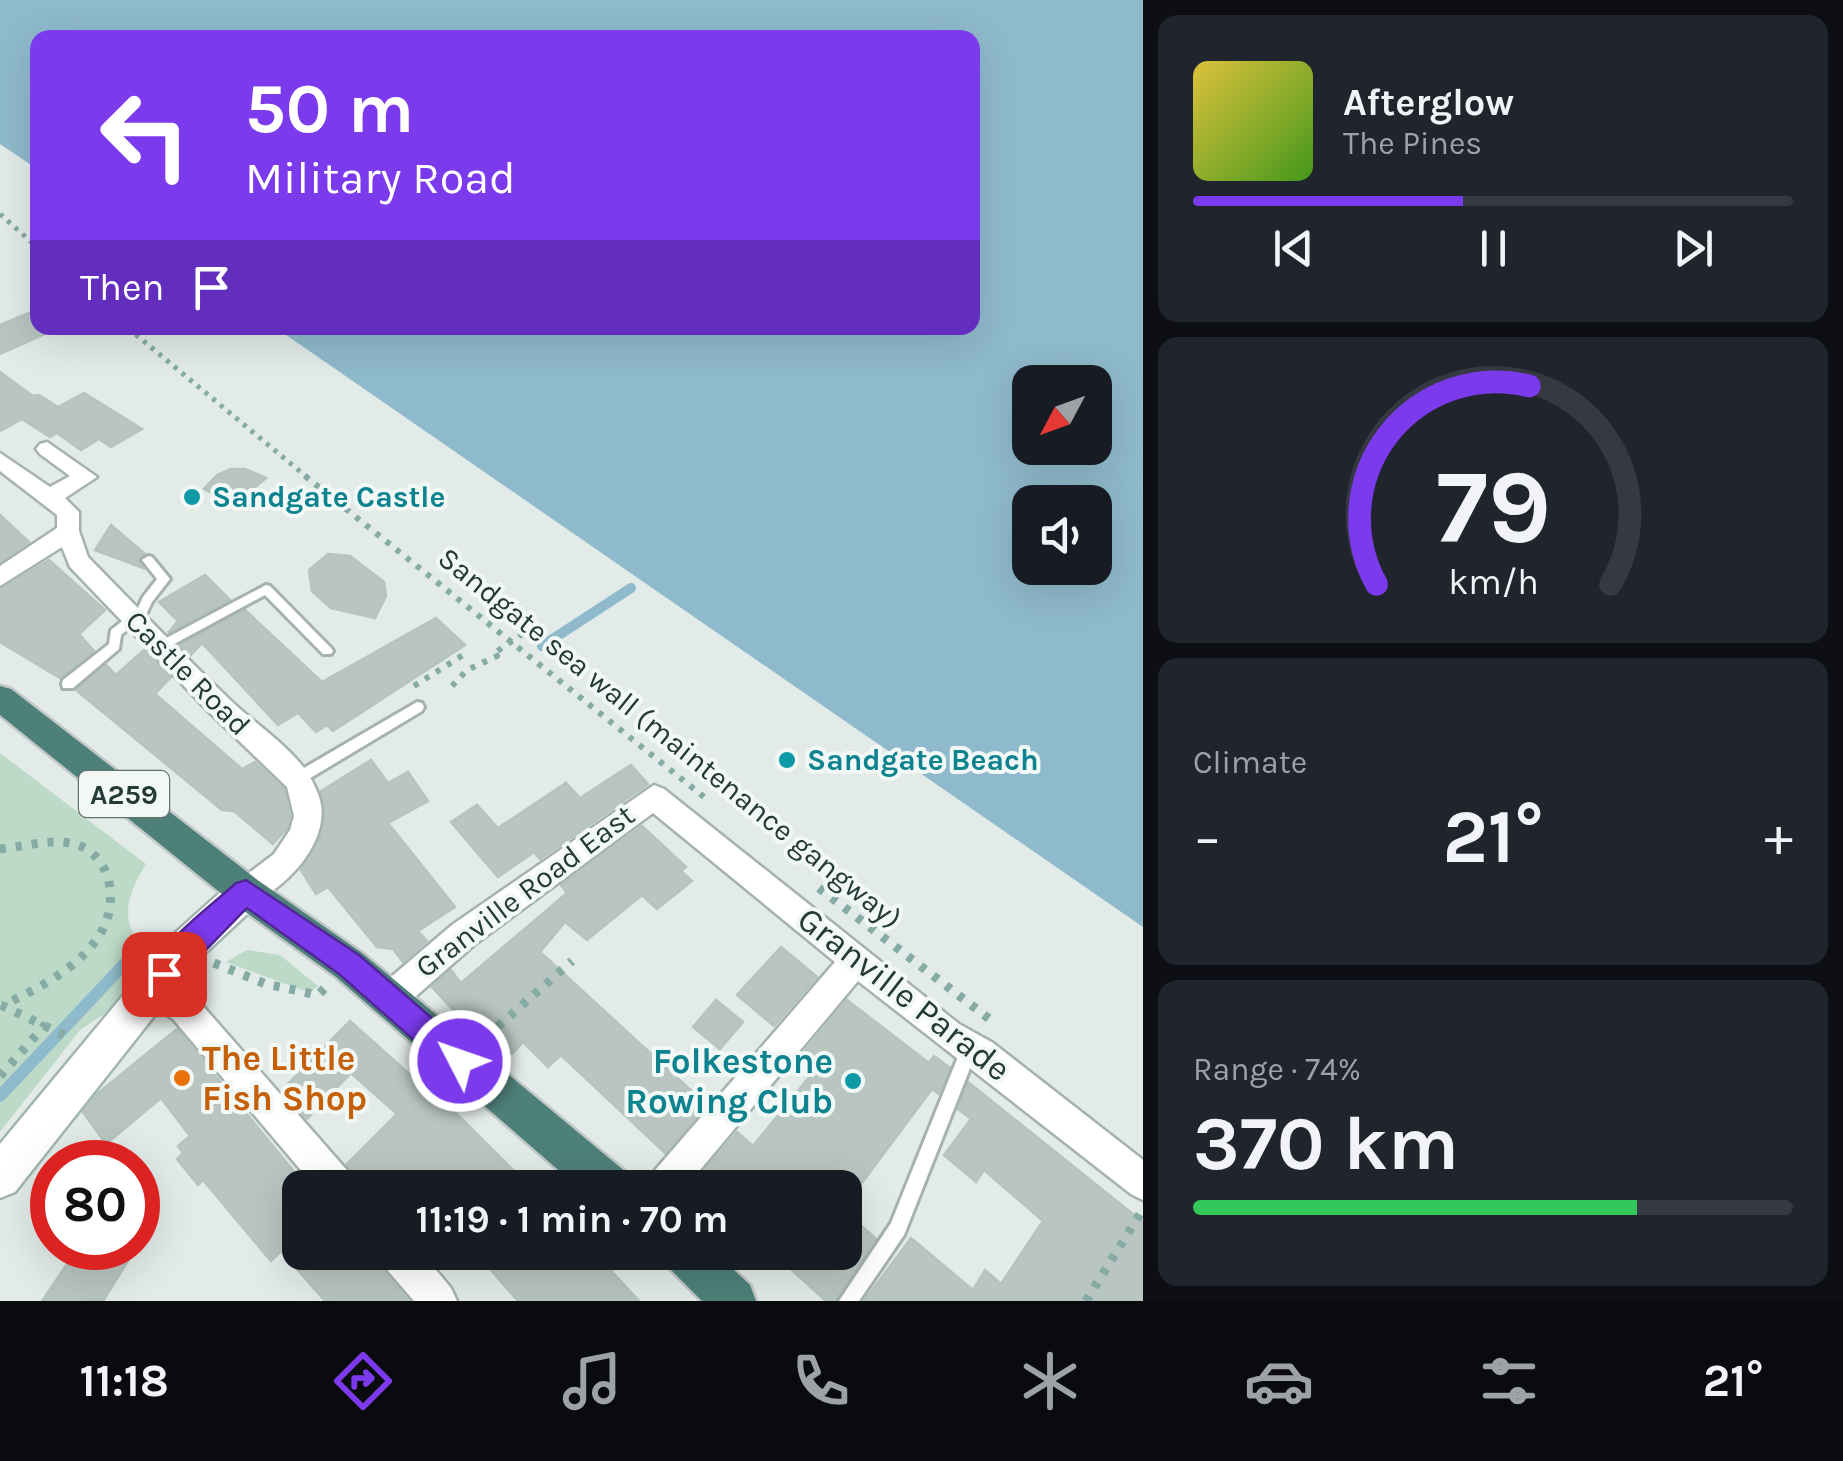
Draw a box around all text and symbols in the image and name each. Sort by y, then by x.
text: 50 m [245,68,414,150]
icon: left [80,70,210,200]
text: Afterglow [1343,80,1514,125]
text: The Pines [1343,125,1482,162]
text: Military Road [245,152,516,204]
icon: previous [1266,221,1321,276]
icon: pause [1466,221,1521,276]
icon: next [1666,221,1721,276]
icon: arrive [184,260,239,315]
text: Then [80,265,164,310]
north arrow [1012,365,1112,465]
map controls [1012,365,1112,585]
text: 79 [1435,447,1551,568]
place label: Sandgate Castle [212,479,445,515]
button: sound [1012,485,1112,585]
marker: Sandgate Castle [181,486,203,508]
street label: Sandgate sea wall (maintenance gangway) [431,540,909,936]
text: km/h [1448,561,1538,603]
street label: Castle Road [118,603,258,743]
place label: Sandgate Beach [807,742,1039,778]
text: Climate [1193,744,1307,781]
marker: Sandgate Beach [776,749,798,771]
road number: A259 [79,771,169,817]
text: 21° [1442,793,1544,881]
street label: Granville Road East [408,797,642,985]
text: − [1193,805,1222,869]
text: + [1764,805,1793,869]
street label: Granville Parade [789,898,1019,1090]
pin [122,932,207,1017]
icon: arrive [137,947,192,1002]
position arrow [408,1009,512,1113]
place label: The Little Fish Shop [202,1038,367,1119]
place label: Folkestone Rowing Club [625,1041,833,1123]
text: Range · 74% [1193,1051,1361,1088]
marker: The Little Fish Shop [171,1067,193,1089]
marker: Folkestone Rowing Club [842,1070,864,1092]
text: 370 km [1193,1100,1459,1188]
speed limit sign: 80 [30,1140,160,1270]
text: 11:19 · 1 min · 70 m [416,1197,728,1242]
icon: directions [328,1346,398,1416]
icon: music [557,1346,627,1416]
icon: phone [786,1346,856,1416]
icon: climate [1015,1346,1085,1416]
icon: car [1244,1346,1314,1416]
icon: filters [1474,1346,1544,1416]
text: 11:18 [80,1355,169,1407]
text: 21° [1703,1355,1763,1407]

